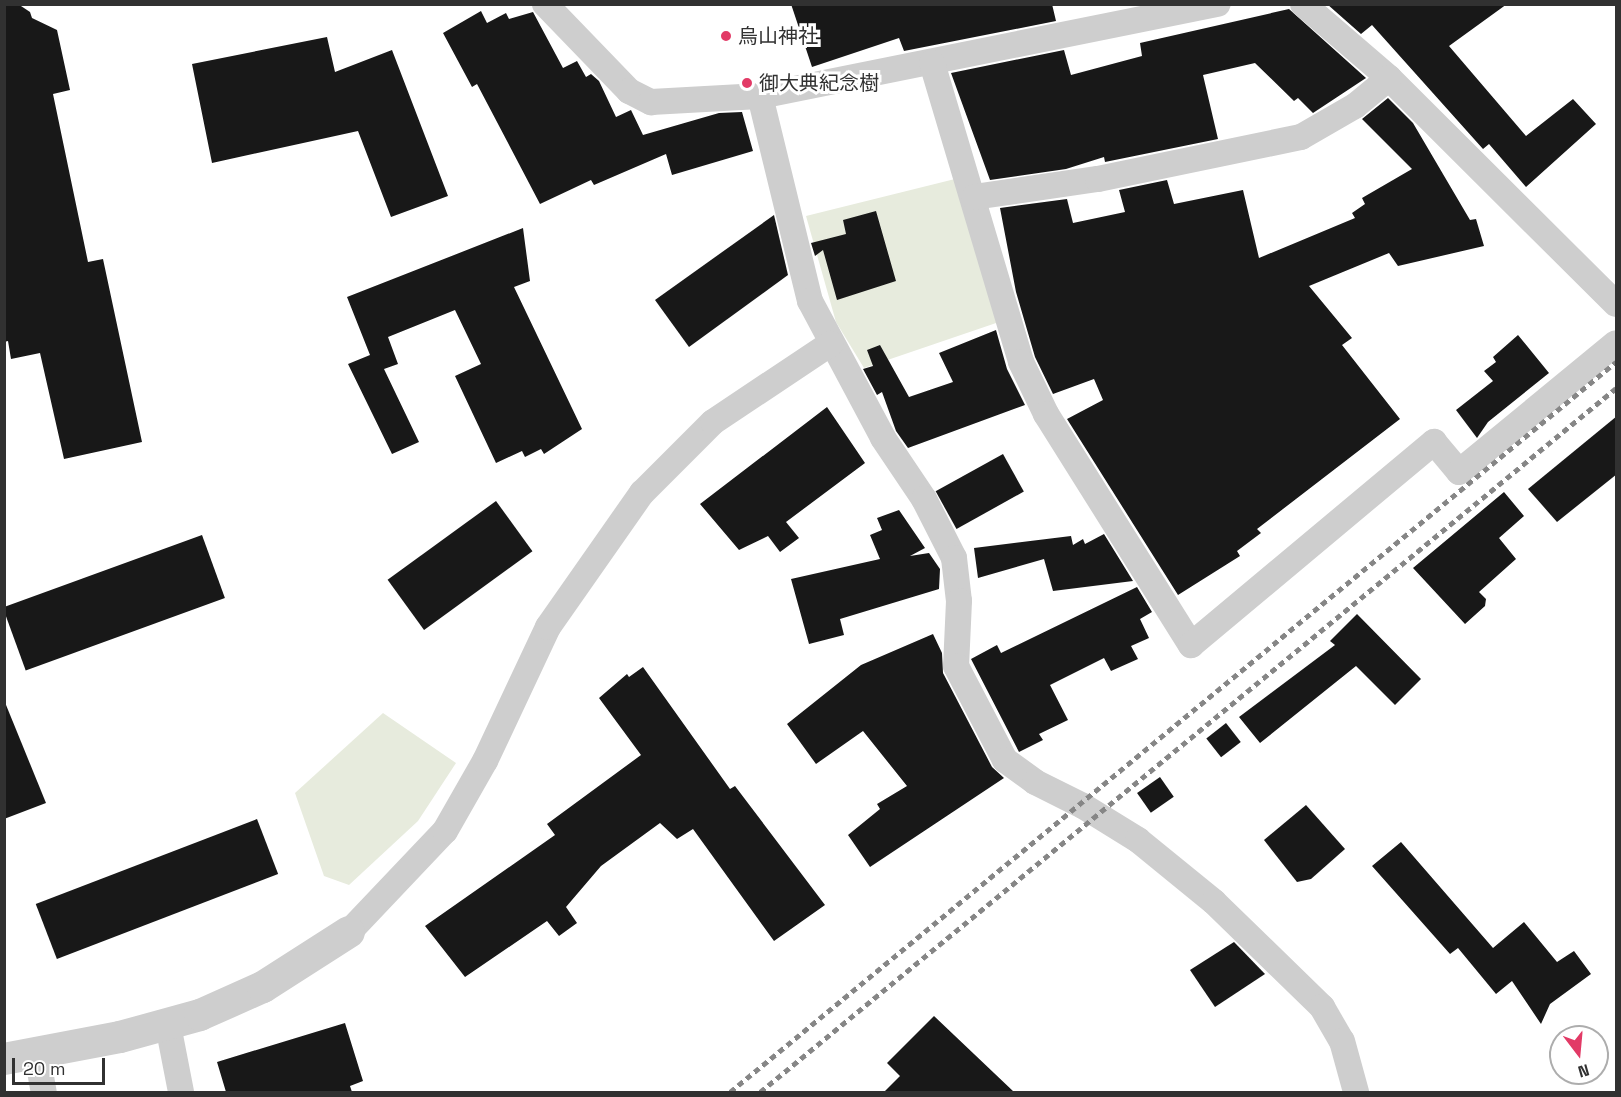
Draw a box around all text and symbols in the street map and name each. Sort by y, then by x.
place label: 烏山神社 [738,24,818,48]
marker: 烏山神社 [719,29,733,43]
place label: 御大典紀念樹 [759,71,879,95]
marker: 御大典紀念樹 [740,76,754,90]
north arrow [1549,1025,1609,1085]
scale bar [15,1046,108,1084]
text: 20 m [23,1057,66,1080]
text: N [1576,1059,1592,1082]

